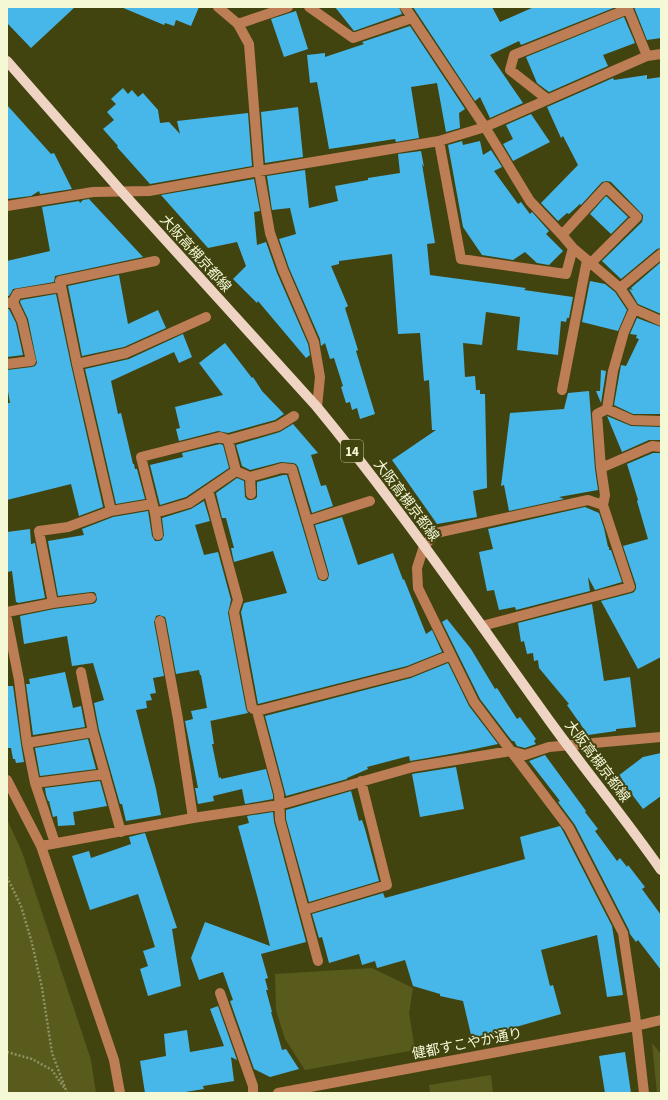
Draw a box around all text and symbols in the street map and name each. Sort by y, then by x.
street label: 大阪高槻京都線 [155,211,235,297]
road number: 14 [341,440,363,462]
street label: 大阪高槻京都線 [369,455,444,546]
street label: 大阪高槻京都線 [560,716,635,807]
street label: 健都すこやか通り [410,1023,524,1064]

